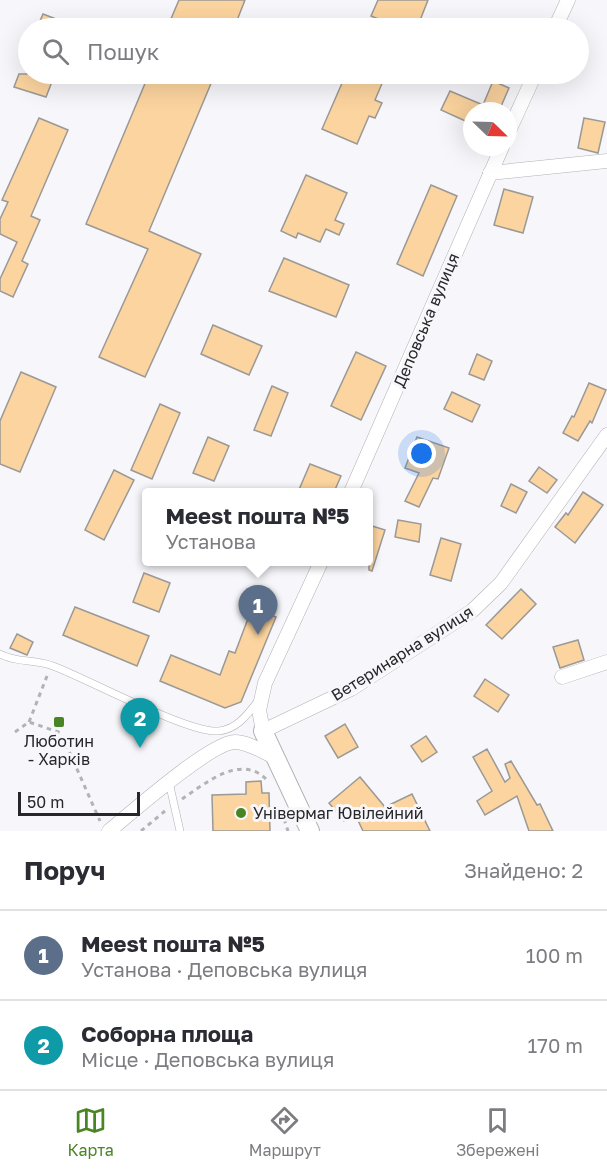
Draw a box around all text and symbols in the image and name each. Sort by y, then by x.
search box [18,18,589,84]
icon: search [39,35,72,68]
text: Пошук [87,38,160,65]
north arrow [463,102,517,156]
street label: Деповська вулиця [389,250,463,390]
your location [407,439,436,468]
popup [142,488,373,566]
text: Meest пошта №5 [166,502,349,529]
text: Установа [166,529,256,553]
pin: 1 [238,586,278,635]
street label: Ветеринарна вулиця [327,601,477,705]
pin: 2 [120,698,160,748]
marker: Люботин - Харків [52,715,66,729]
place label: Люботин - Харків [24,731,94,769]
scale bar [18,789,140,816]
text: 50 m [27,792,64,812]
place label: Універмаг Ювілейний [253,803,423,823]
marker: Універмаг Ювілейний [234,806,248,820]
text: Поруч [24,855,105,886]
text: Знайдено: 2 [464,858,583,882]
text: Meest пошта №5 [81,930,265,957]
text: 1 [38,943,49,967]
text: 100 m [526,943,583,967]
text: Установа · Деповська вулиця [81,957,368,981]
text: Соборна площа [81,1020,253,1047]
text: 2 [37,1033,50,1057]
text: 170 m [528,1033,583,1057]
text: Місце · Деповська вулиця [81,1047,334,1071]
tab: Карта [67,1104,114,1160]
tab: Маршрут [249,1104,321,1160]
tab: Збережені [456,1104,540,1160]

